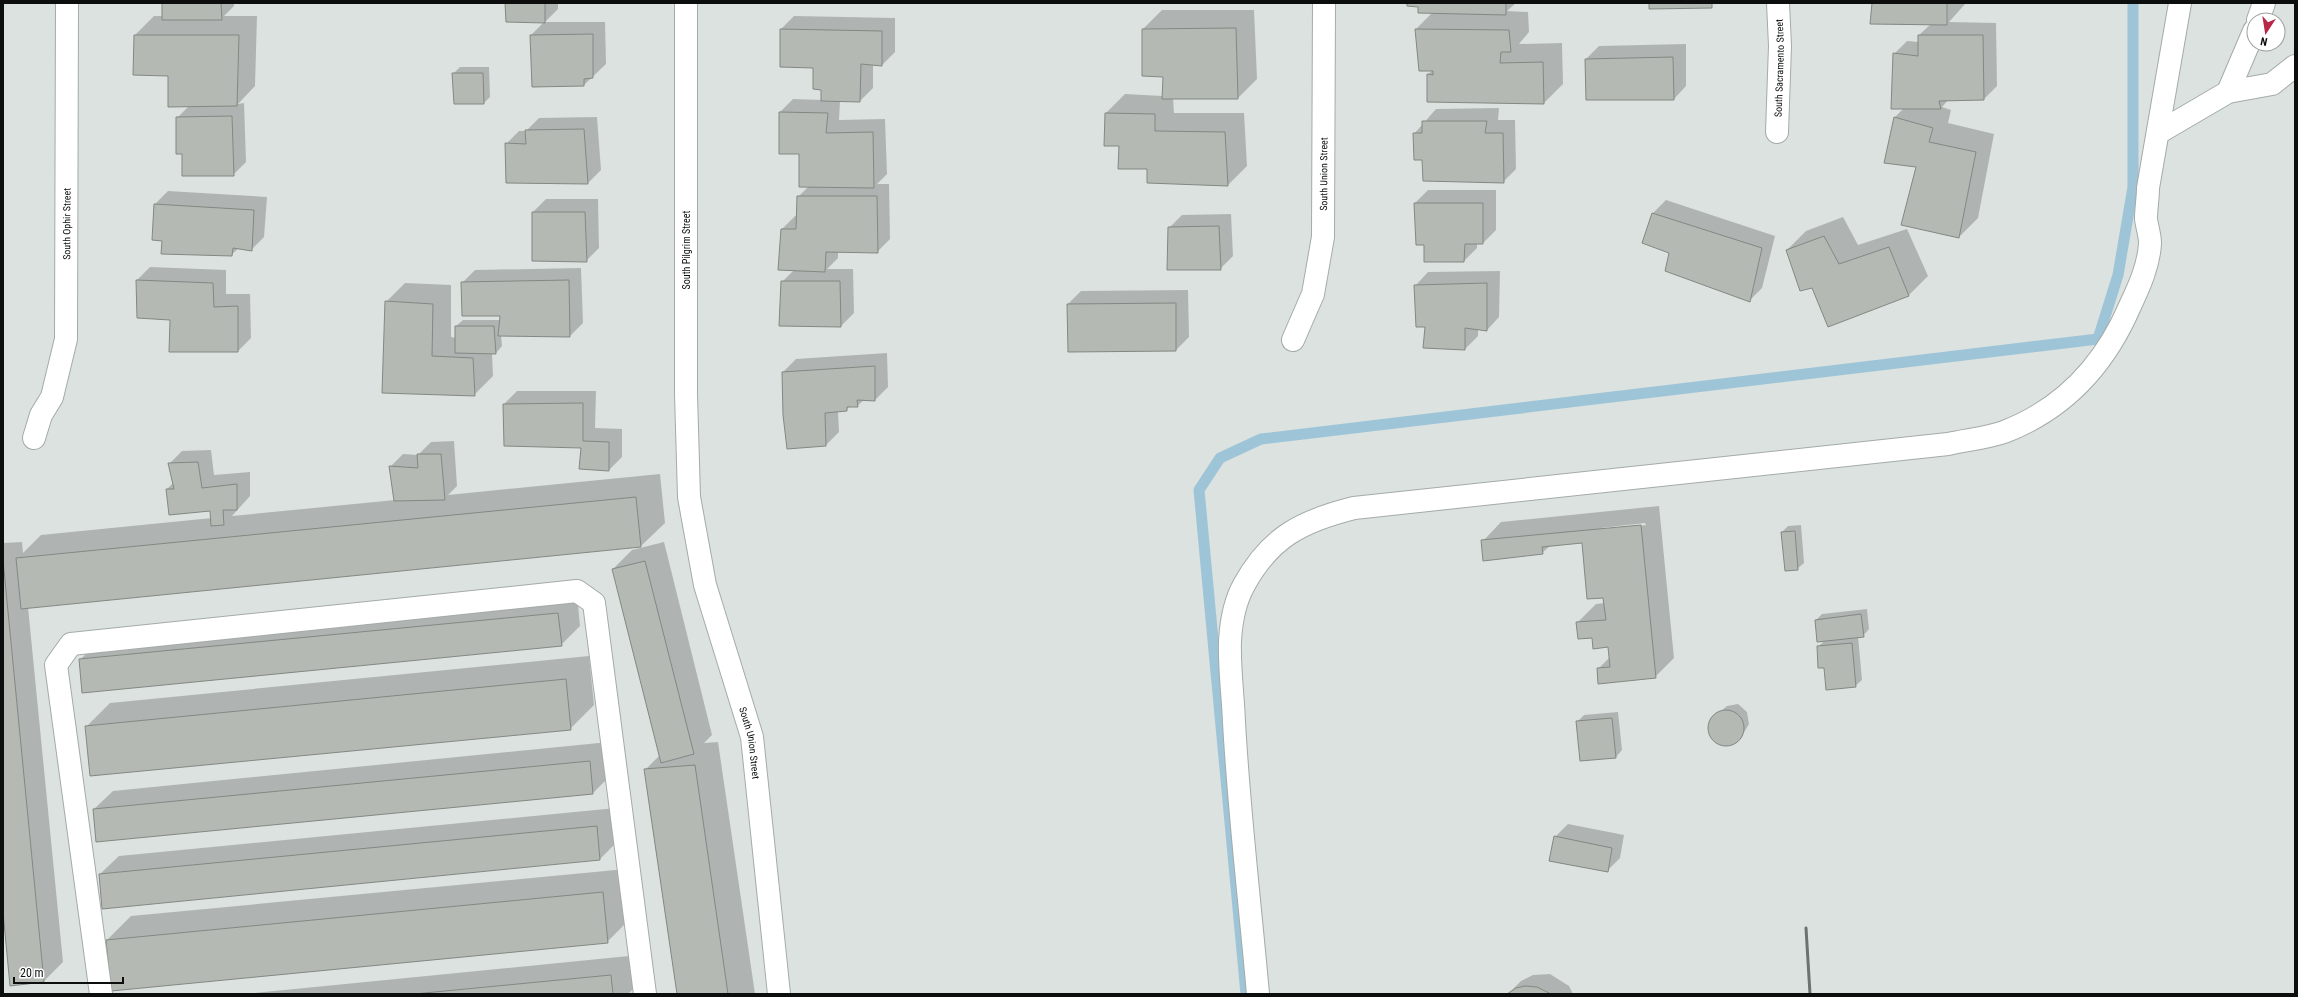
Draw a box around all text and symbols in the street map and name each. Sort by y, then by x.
north arrow [2246,12,2286,52]
street label: South Sacramento Street [1772,19,1786,117]
text: N [2259,34,2269,48]
street label: South Union Street [1318,137,1329,211]
street label: South Ophir Street [61,188,72,260]
street label: South Pilgrim Street [681,211,692,289]
street label: South Union Street [737,705,762,780]
scale bar [14,959,123,985]
text: 20 m [20,966,44,980]

